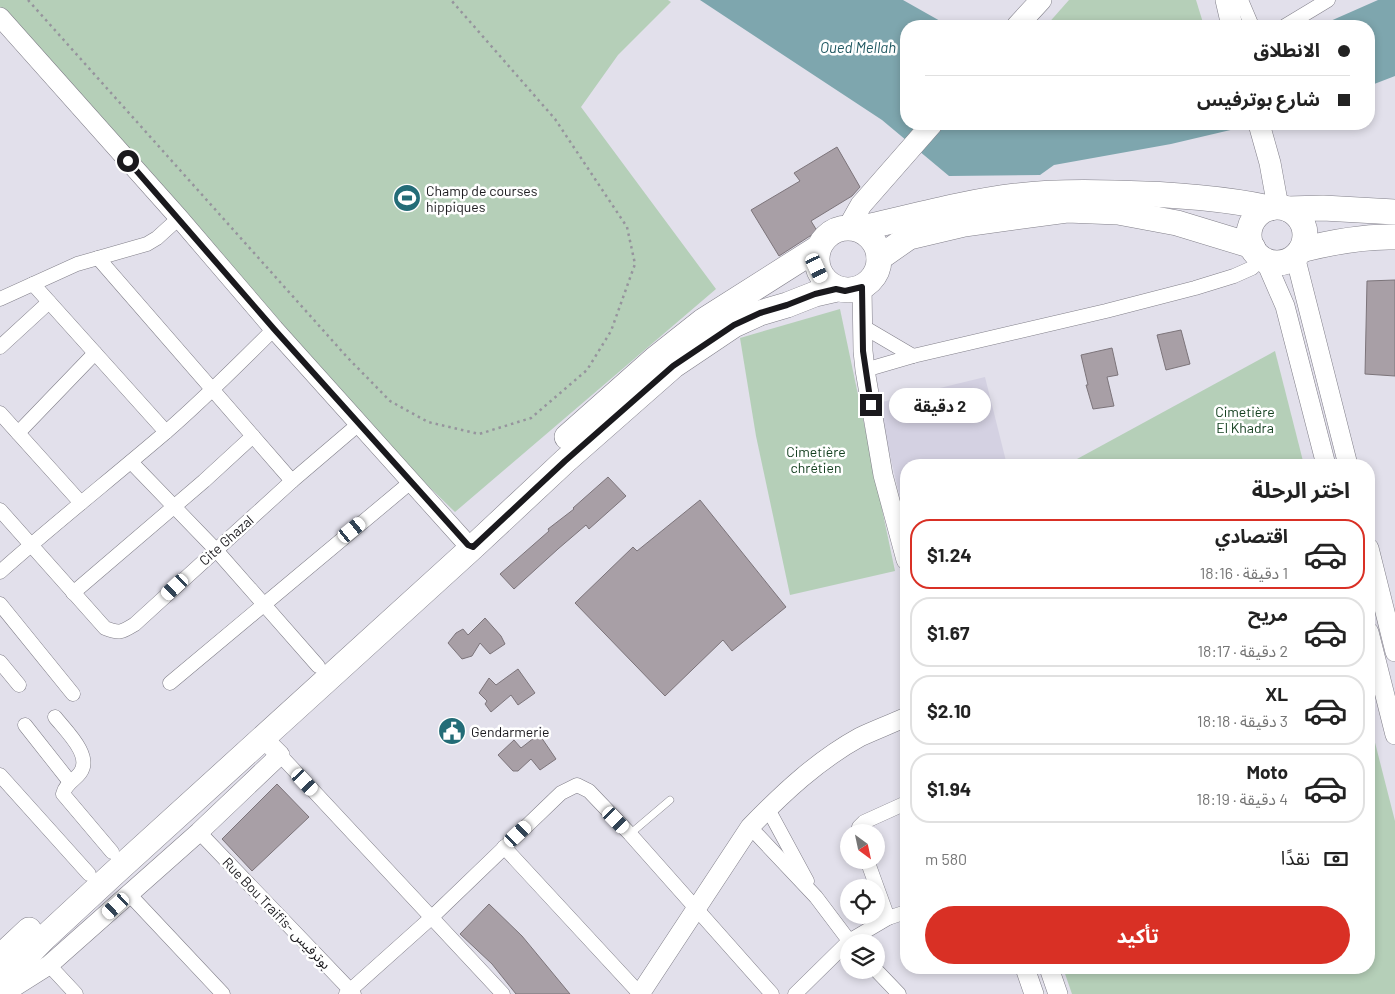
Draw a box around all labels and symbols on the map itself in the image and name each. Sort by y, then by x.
water label: Oued Mellah [820,38,896,56]
route start [117,150,139,172]
place label: Champ de courses hippiques [426,182,538,215]
sports icon: Champ de courses hippiques [392,183,422,213]
car [803,251,830,285]
callout: 2 دقيقة [888,388,991,422]
route end [860,394,882,416]
park label: Cimetière El Khadra [1215,403,1275,436]
park label: Cimetière chrétien [786,443,846,476]
street label: Cite Ghazal [195,511,257,569]
car [335,515,368,545]
car [158,571,191,603]
public building icon: Gendarmerie [437,716,467,746]
place label: Gendarmerie [471,723,549,740]
car [289,766,320,798]
car [600,804,631,836]
car [501,818,534,850]
north arrow [840,824,885,869]
street label: Rue Bou Traifis- بوترفيس [219,854,335,973]
car [99,890,132,922]

